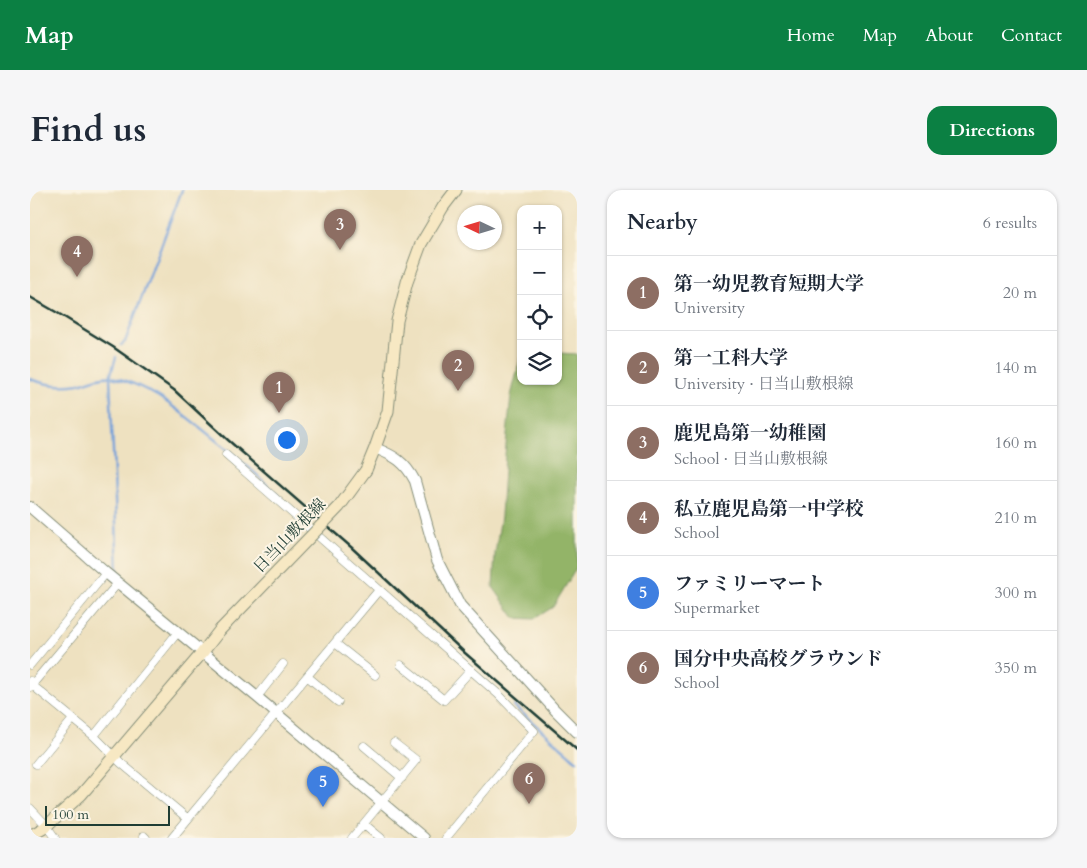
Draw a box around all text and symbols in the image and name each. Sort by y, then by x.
text: Map [25,19,74,52]
text: Home [787,23,835,48]
text: Map [863,23,897,48]
text: About [925,23,973,48]
text: Contact [1001,23,1062,48]
text: Find us [30,106,146,154]
button: Directions [927,106,1057,155]
north arrow [457,205,502,250]
map controls [517,205,562,385]
button: + [517,205,562,250]
text: Nearby [627,208,698,237]
pin: 3 [324,209,356,250]
text: 6 results [983,212,1037,234]
pin: 4 [61,236,93,277]
button: − [517,250,562,295]
text: 第一幼児教育短期大学 [674,271,864,297]
text: 1 [639,282,647,304]
text: 20 m [1003,282,1037,304]
button: locate [517,295,562,340]
text: University [674,297,745,319]
button: layers [517,340,562,385]
text: 第一工科大学 [674,345,788,371]
pin: 2 [442,350,474,391]
text: 2 [639,357,647,379]
text: 140 m [995,357,1037,379]
pin: 1 [263,372,295,413]
text: University · 日当山敷根線 [674,373,854,395]
text: 鹿児島第一幼稚園 [674,420,826,446]
your location [274,427,300,453]
text: 3 [639,432,647,454]
text: 160 m [995,432,1037,454]
text: School · 日当山敷根線 [674,448,828,470]
street label: 日当山敷根線 [248,494,331,578]
text: 私立鹿児島第一中学校 [674,496,864,522]
text: 4 [639,507,647,529]
text: 210 m [995,507,1037,529]
text: School [674,522,719,544]
text: ファミリーマート [674,571,826,597]
text: 5 [639,582,647,604]
text: 300 m [995,582,1037,604]
text: Supermarket [674,597,760,619]
text: 国分中央高校グラウンド [674,646,883,672]
text: 6 [639,657,647,679]
text: 350 m [995,657,1037,679]
text: School [674,672,719,694]
pin: 6 [513,763,545,804]
pin: 5 [307,766,339,807]
scale bar [45,803,170,826]
text: 100 m [52,805,89,824]

